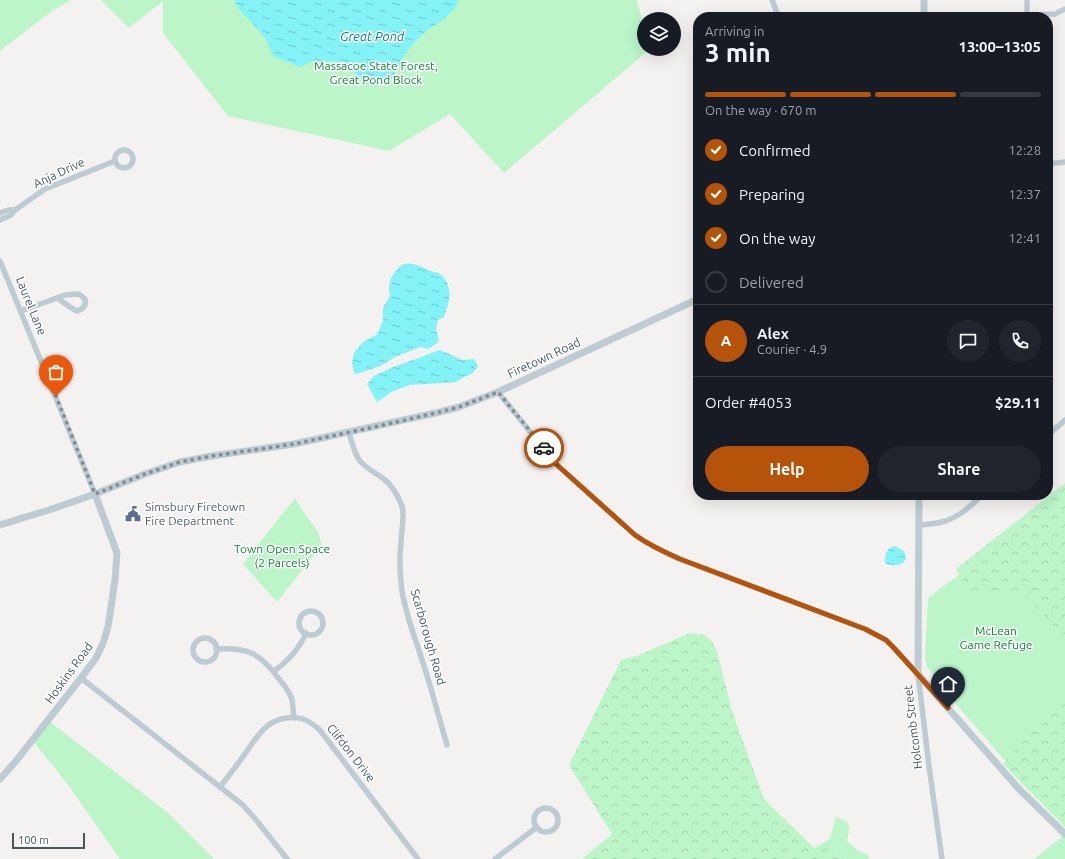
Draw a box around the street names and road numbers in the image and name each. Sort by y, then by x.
street label: Anja Drive [31,155,86,190]
street label: Laurel Lane [14,275,49,337]
street label: Firetown Road [505,335,582,380]
street label: Scarborough Road [409,587,448,686]
street label: Hoskins Road [42,640,95,706]
street label: Holcomb Street [901,684,924,770]
street label: Clifdon Drive [325,721,378,784]

